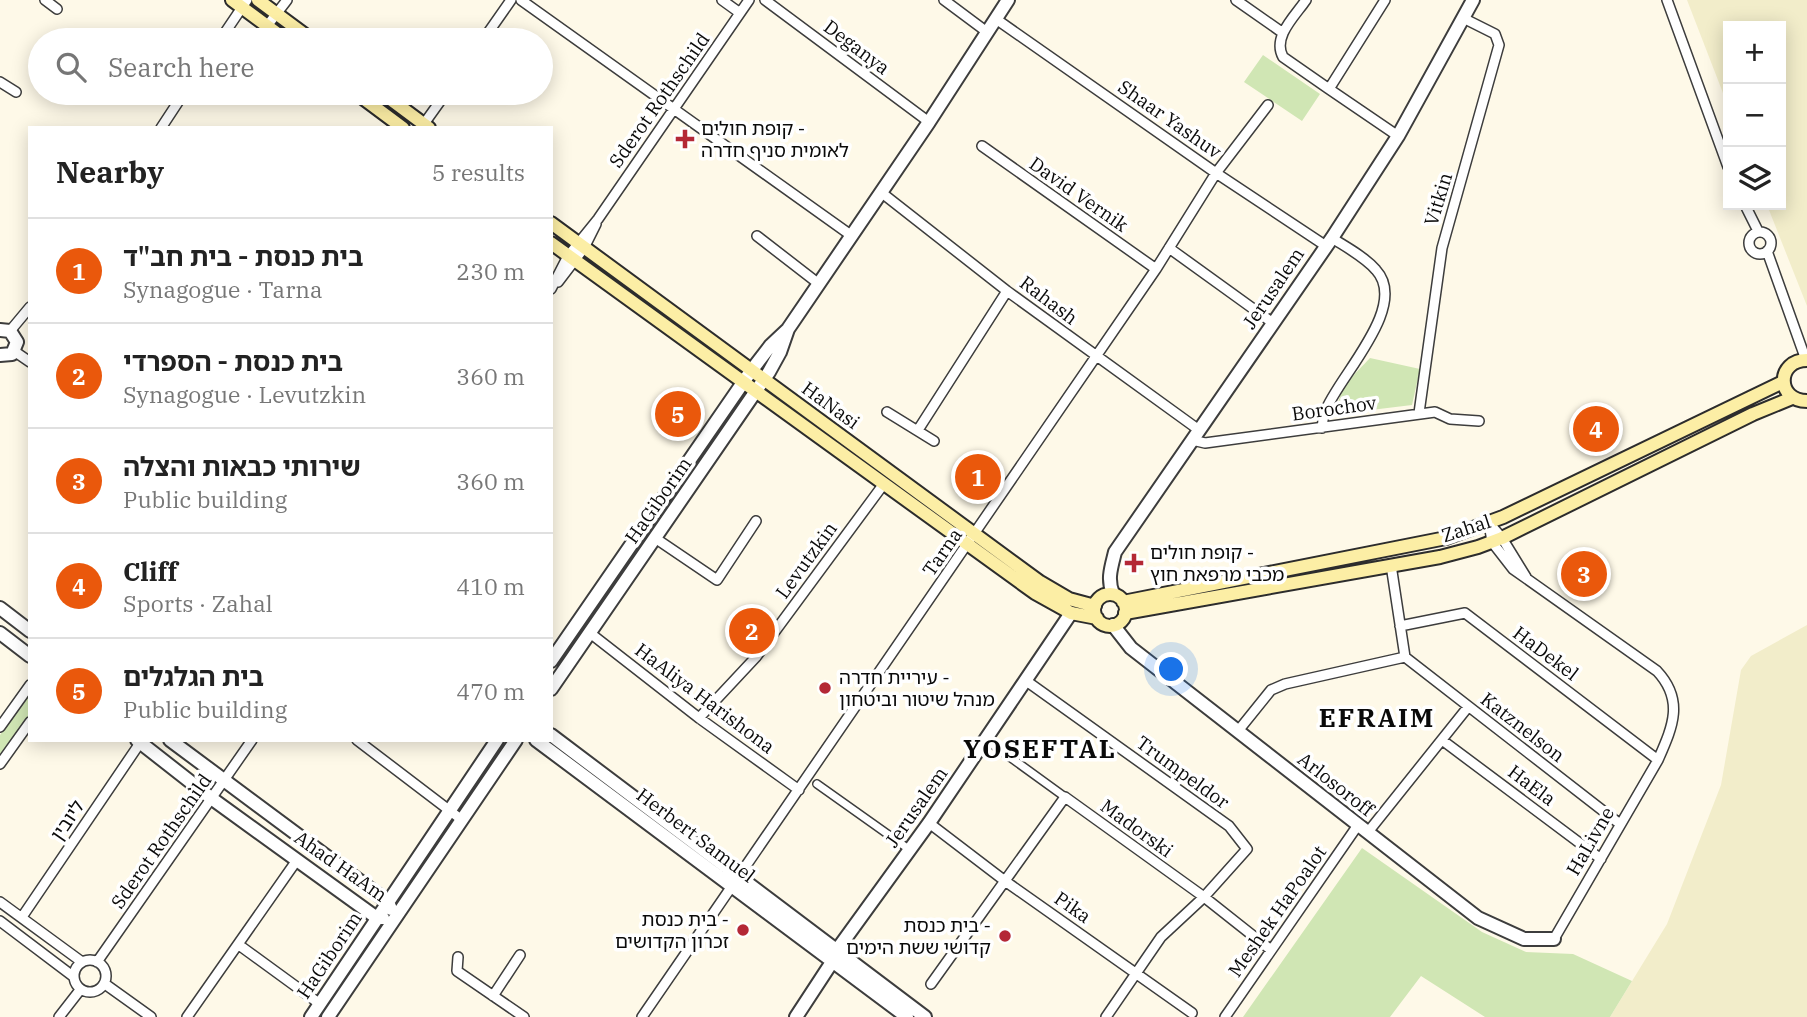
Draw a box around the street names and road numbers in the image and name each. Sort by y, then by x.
street label: Deganya [819,14,895,80]
street label: Sderot Rothschild [604,28,714,172]
street label: Shaar Yashuv [1114,75,1227,164]
street label: David Vernik [1025,151,1133,237]
street label: Vitkin [1419,170,1457,228]
street label: Jerusalem [1237,243,1309,333]
street label: Rahash [1015,270,1083,330]
street label: HaNasi [797,376,865,434]
street label: Borochov [1290,390,1379,426]
street label: HaGiborim [620,452,696,548]
street label: Zahal [1438,509,1494,547]
street label: Levutzkin [770,517,842,603]
street label: Tarna [917,523,967,581]
street label: HaDekel [1509,621,1584,686]
street label: HaAliya Harishona [630,638,780,758]
street label: Katznelson [1476,687,1570,767]
street label: Trumpeldor [1132,730,1235,814]
street label: Arlosoroff [1293,747,1380,822]
street label: HaEla [1503,759,1561,811]
street label: Jerusalem [880,762,952,852]
street label: Sderot Rothschild [106,769,216,913]
street label: Herbert Samuel [632,783,760,888]
street label: Madorski [1096,794,1178,862]
street label: ליובין [45,795,89,845]
street label: HaLivne [1561,802,1619,880]
street label: Ahad HaAm [290,825,392,907]
street label: Meshek HaPoalot [1223,840,1331,981]
street label: Pika [1050,886,1096,928]
street label: HaGiborim [291,907,367,1003]

